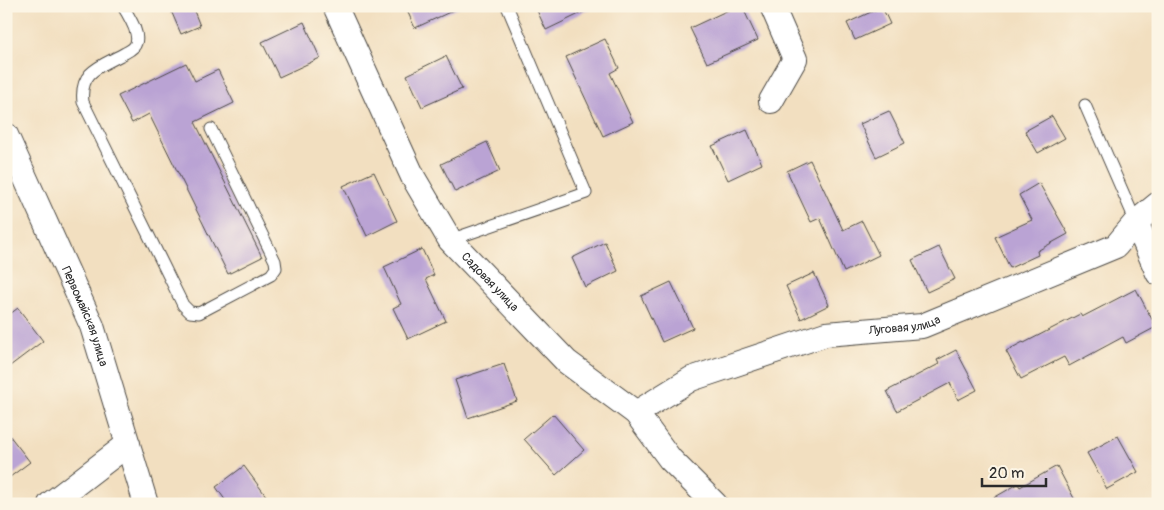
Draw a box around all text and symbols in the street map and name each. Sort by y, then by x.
street label: Садовая улица [458,249,522,315]
street label: Первомайская улица [58,264,111,369]
street label: Луговая улица [867,312,943,339]
scale bar [982,455,1045,487]
text: 20 m [989,464,1024,483]

